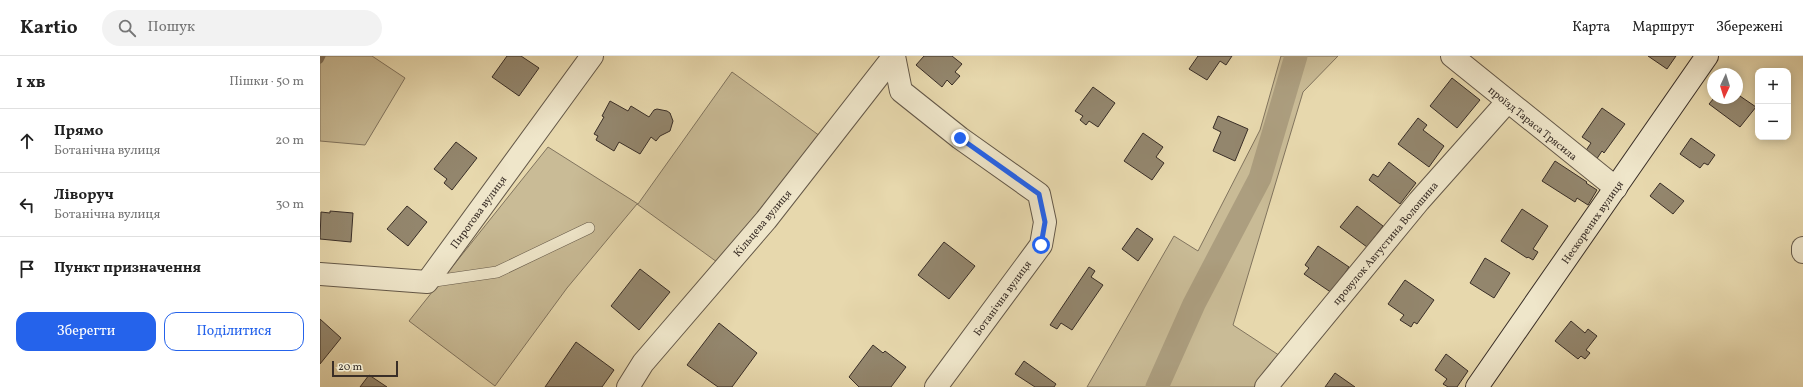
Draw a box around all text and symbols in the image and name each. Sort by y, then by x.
search box [102,10,382,46]
text: Kartio [20,15,78,41]
icon: search [116,17,138,39]
text: Пошук [148,17,195,38]
text: Карта [1572,18,1610,37]
text: Маршрут [1632,18,1694,37]
text: Збережені [1716,18,1783,37]
north arrow [1707,68,1743,104]
map controls [1755,68,1791,140]
button: + [1755,68,1791,104]
text: 1 хв [16,71,46,94]
text: Пішки · 50 m [229,73,304,91]
street label: проїзд Тараса Трясила [1484,83,1580,165]
button: − [1755,104,1791,140]
text: Прямо [54,121,103,142]
route end [951,129,969,147]
icon: ahead [16,130,38,152]
text: 20 m [275,132,304,150]
text: Ботанічна вулиця [54,142,160,160]
street label: Пирогова вулиця [448,173,511,252]
street label: провулок Августина Волошина [1330,178,1443,309]
street label: Нескорених вулиця [1559,178,1628,268]
text: Ліворуч [54,185,114,206]
street label: Кільцева вулиця [731,187,796,261]
icon: left [16,194,38,216]
text: 30 m [276,196,304,214]
text: Ботанічна вулиця [54,206,160,224]
route start [1032,236,1050,254]
icon: arrive [16,258,38,280]
text: Пункт призначення [54,258,201,279]
street label: Ботанічна вулиця [971,258,1036,340]
button: Зберегти [16,312,156,351]
button: Поділитися [164,312,304,351]
scale bar [332,359,398,378]
text: 20 m [338,360,362,375]

